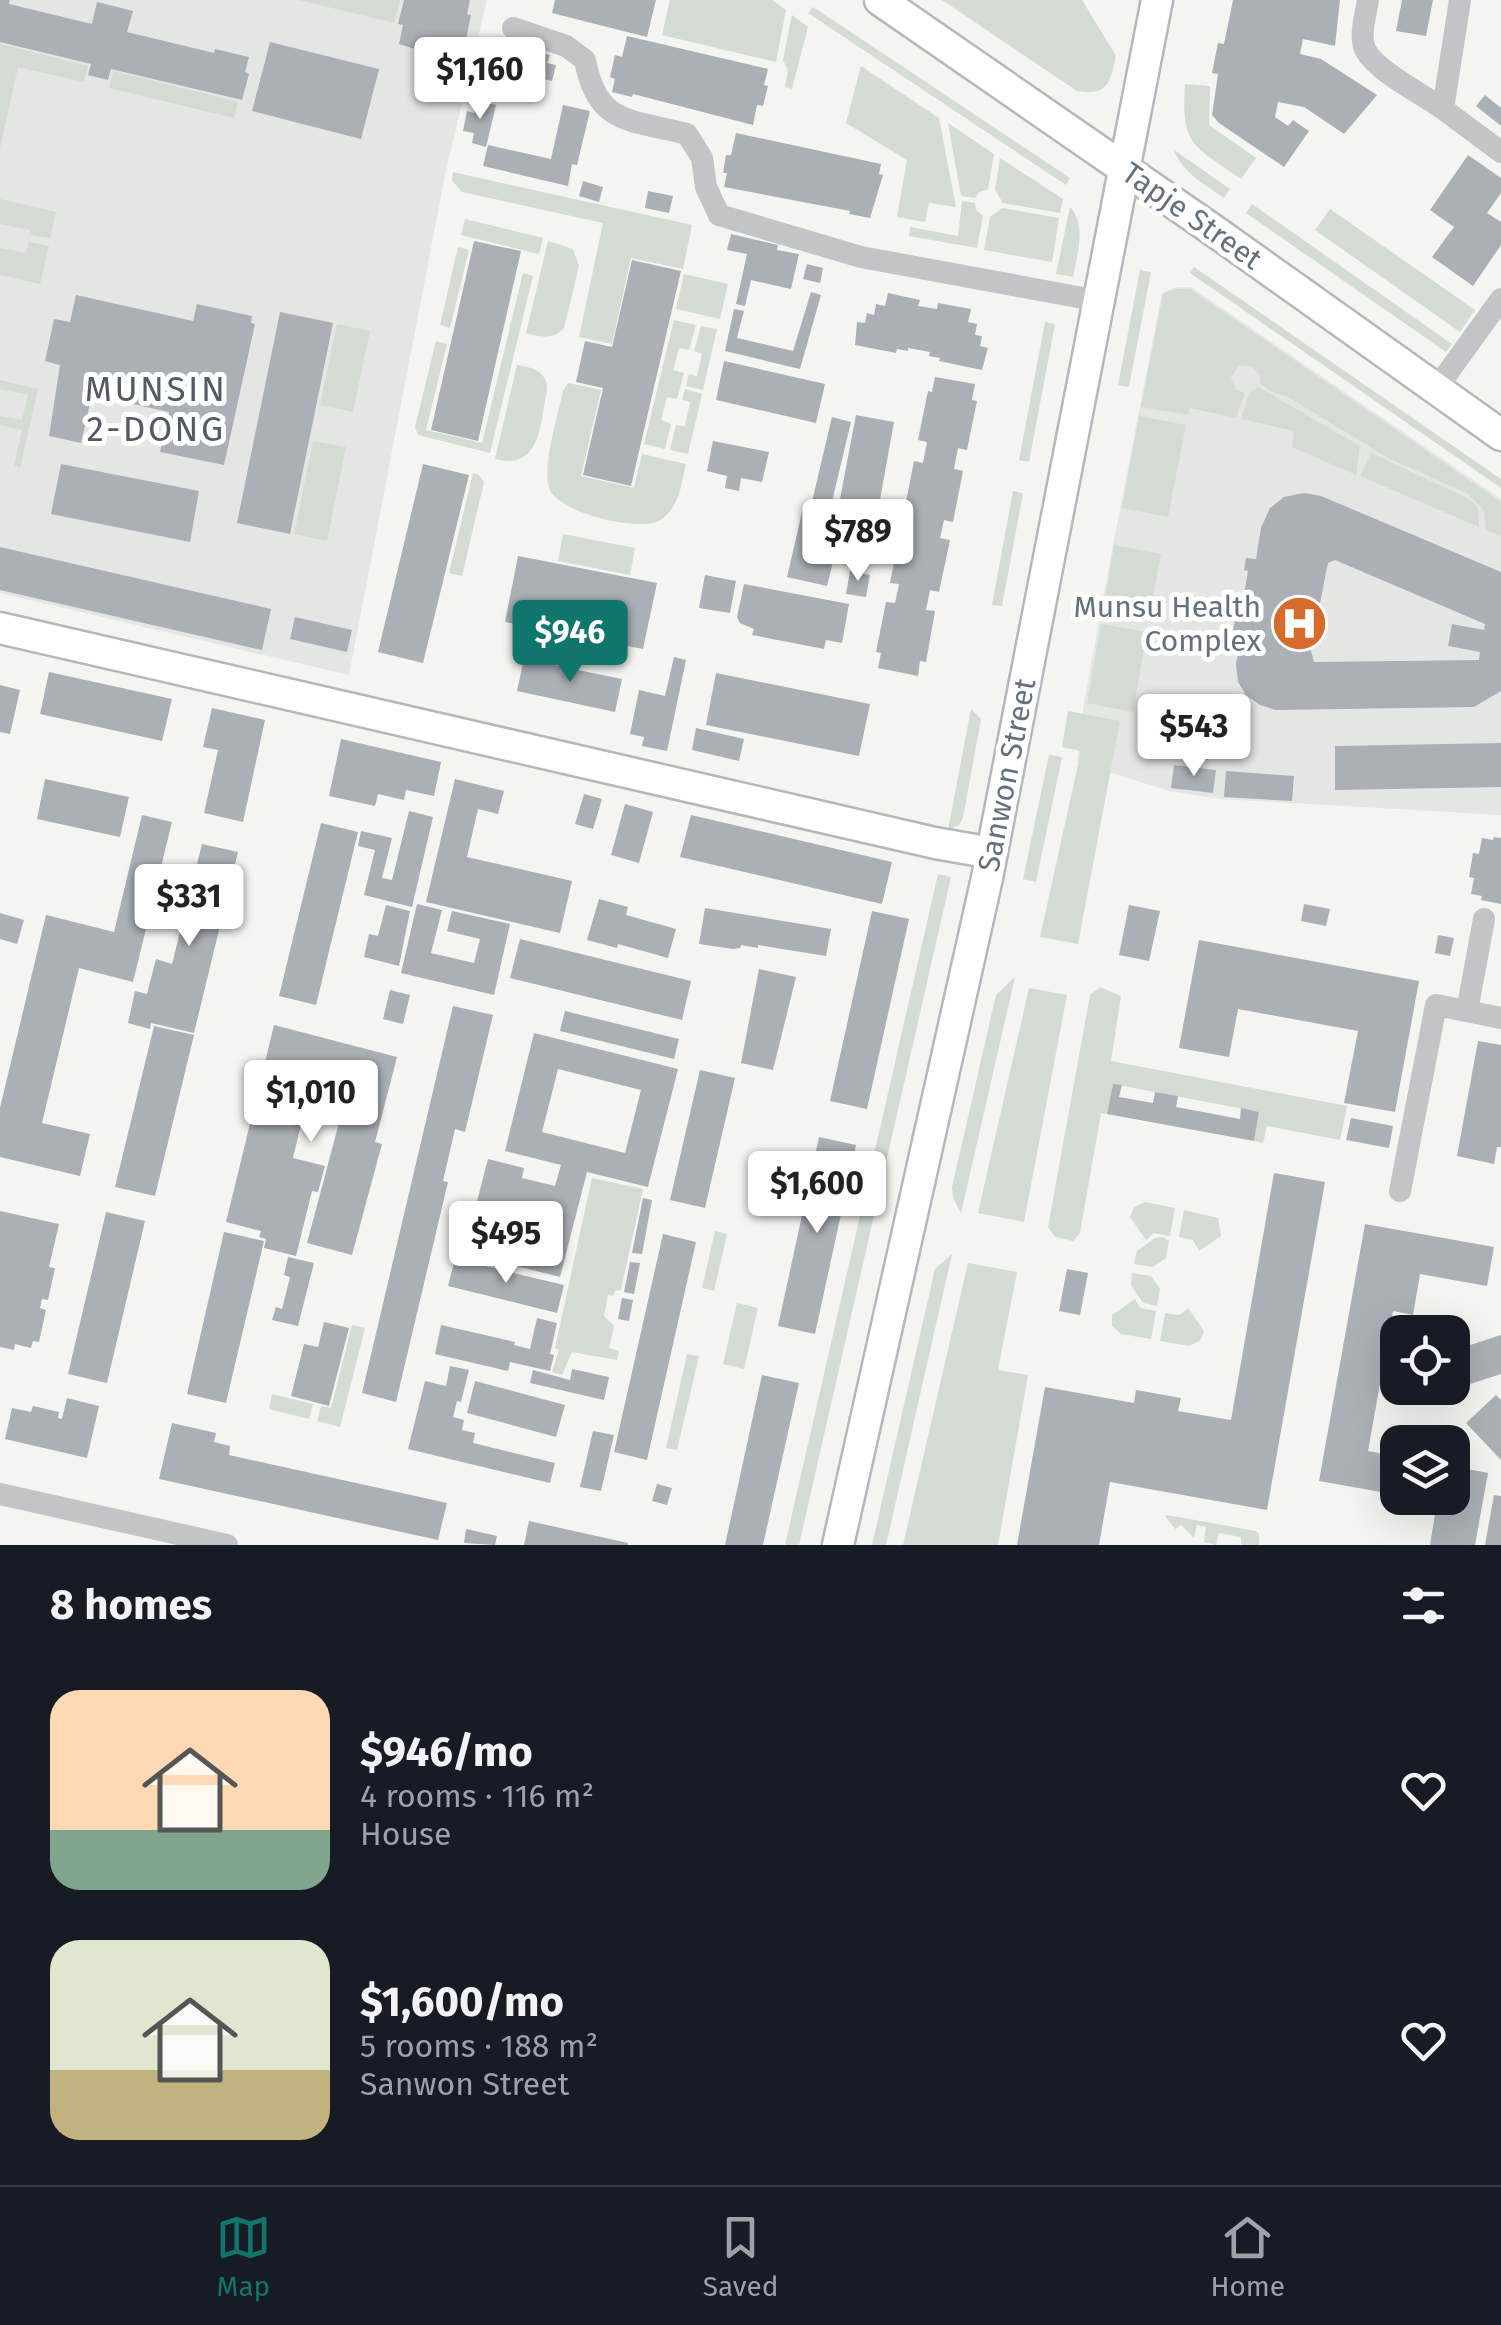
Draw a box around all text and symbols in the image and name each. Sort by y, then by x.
pin: $1,160 [399,37,561,122]
text: $1,160 [436,50,524,88]
street label: Tapje Street [1115,155,1269,277]
district label: MUNSIN 2-DONG [85,368,227,450]
pin: $789 [799,499,917,584]
text: $789 [824,512,892,550]
place label: Munsu Health Complex [1074,589,1261,659]
hospital icon: Munsu Health Complex [1270,594,1330,654]
pin: $946 [511,600,629,685]
text: $946 [535,613,605,651]
street label: Sanwon Street [971,675,1043,875]
pin: $543 [1135,694,1253,779]
text: $543 [1160,707,1228,745]
pin: $331 [130,864,248,949]
text: $331 [157,877,222,915]
pin: $1,010 [230,1060,392,1145]
text: $1,010 [266,1073,356,1111]
pin: $1,600 [736,1151,898,1236]
text: $1,600 [770,1164,864,1202]
pin: $495 [447,1201,565,1286]
text: $495 [471,1214,541,1252]
map controls [1380,1315,1470,1515]
button: locate [1380,1315,1470,1405]
button: layers [1380,1425,1470,1515]
icon: filters [1396,1578,1451,1633]
text: 8 homes [50,1580,212,1630]
text: $946/mo [360,1727,533,1777]
icon: home [130,1730,250,1850]
icon: heart [1396,1763,1451,1818]
text: 4 rooms · 116 m² [360,1777,594,1815]
text: House [360,1815,451,1853]
text: $1,600/mo [360,1977,564,2027]
icon: home [130,1980,250,2100]
icon: heart [1396,2013,1451,2068]
text: 5 rooms · 188 m² [360,2027,598,2065]
text: Sanwon Street [360,2065,569,2103]
tab: Map [216,2210,271,2303]
tab: Saved [703,2210,779,2303]
tab: Home [1210,2210,1285,2303]

